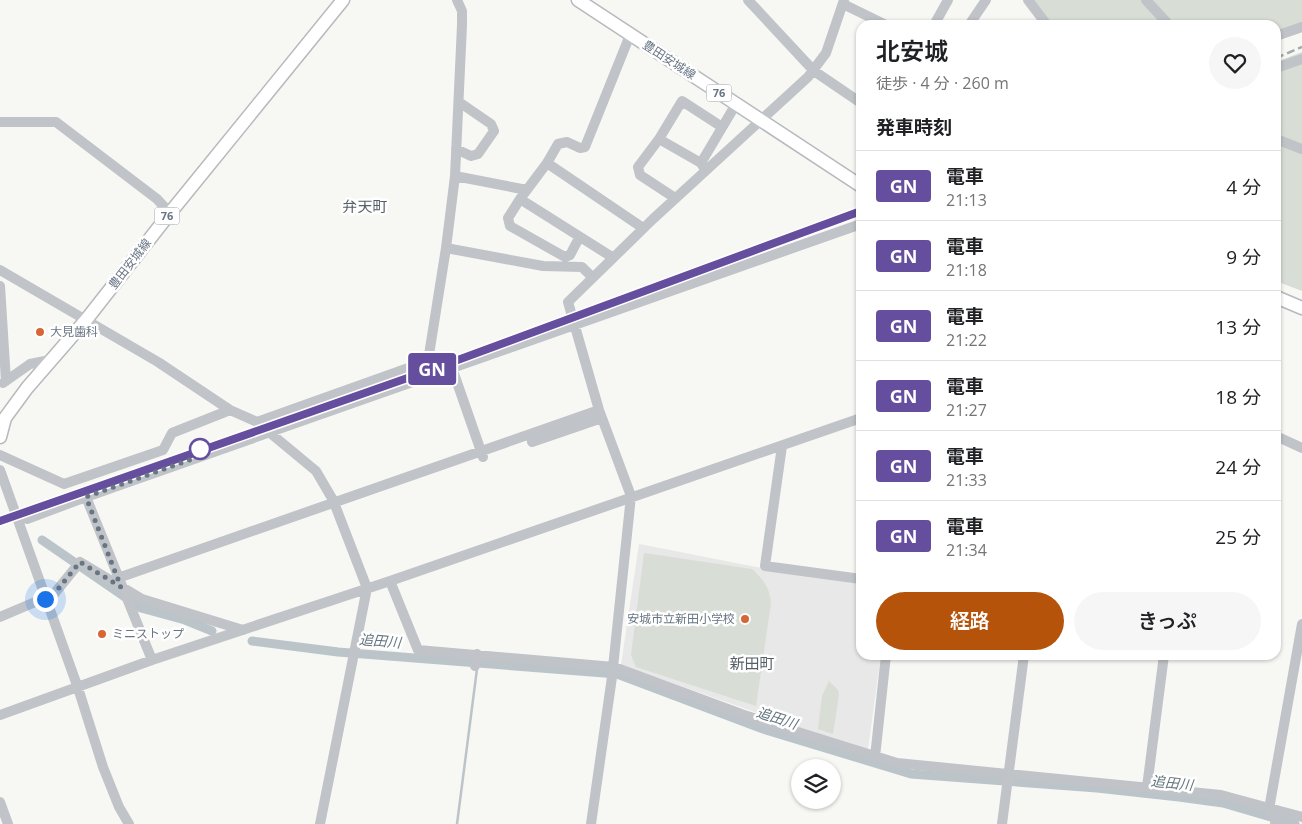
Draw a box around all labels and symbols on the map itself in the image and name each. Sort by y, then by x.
street label: 豊田安城線 [639,36,699,83]
road number: 76 [706,85,732,102]
district label: 弁天町 [342,196,388,216]
road number: 76 [154,208,180,225]
street label: 豊田安城線 [104,235,155,293]
place label: 大見歯科 [50,323,98,340]
marker: 大見歯科 [34,326,46,338]
line badge: GN [410,353,454,385]
unlabelled marker [189,438,211,460]
your location [33,587,58,612]
place label: 安城市立新田小学校 [627,610,735,627]
marker: 安城市立新田小学校 [739,613,751,625]
place label: ミニストップ [112,625,184,642]
marker: ミニストップ [96,628,108,640]
water label: 追田川 [358,629,404,652]
district label: 新田町 [729,653,775,673]
water label: 追田川 [754,702,802,734]
water label: 追田川 [1150,771,1196,794]

